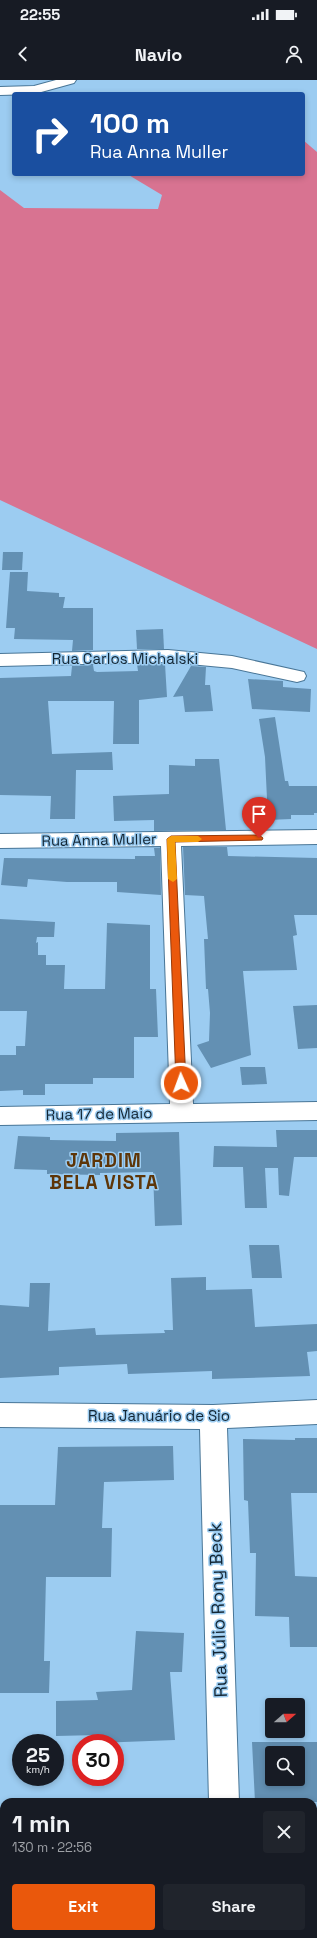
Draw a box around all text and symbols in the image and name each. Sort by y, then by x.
text: 22:55 [20,5,60,24]
icon: back [12,43,34,65]
text: Navio [135,43,182,66]
icon: person [283,43,305,65]
text: 100 m [90,105,170,141]
icon: right [24,108,76,160]
text: Rua Anna Muller [90,140,228,163]
street label: Rua Carlos Michalski [52,649,198,668]
pin [242,797,276,838]
icon: arrive [248,803,270,825]
street label: Rua Anna Muller [41,829,157,850]
position arrow [160,1062,202,1104]
street label: Rua 17 de Maio [46,1103,152,1124]
district label: JARDIM BELA VISTA [49,1148,159,1195]
street label: Rua Januário de Sio [88,1406,230,1425]
street label: Rua Júlio Rony Beck [203,1522,232,1698]
north arrow [265,1698,305,1738]
map controls [265,1698,305,1786]
speed limit sign: 30 [72,1734,124,1786]
text: 25 [26,1742,50,1768]
button: search [265,1746,305,1786]
text: km/h [26,1763,50,1776]
text: 1 min [12,1808,71,1839]
button: close [263,1811,305,1853]
text: 130 m · 22:56 [12,1839,92,1856]
button: Exit [12,1884,155,1930]
button: Share [163,1884,305,1930]

